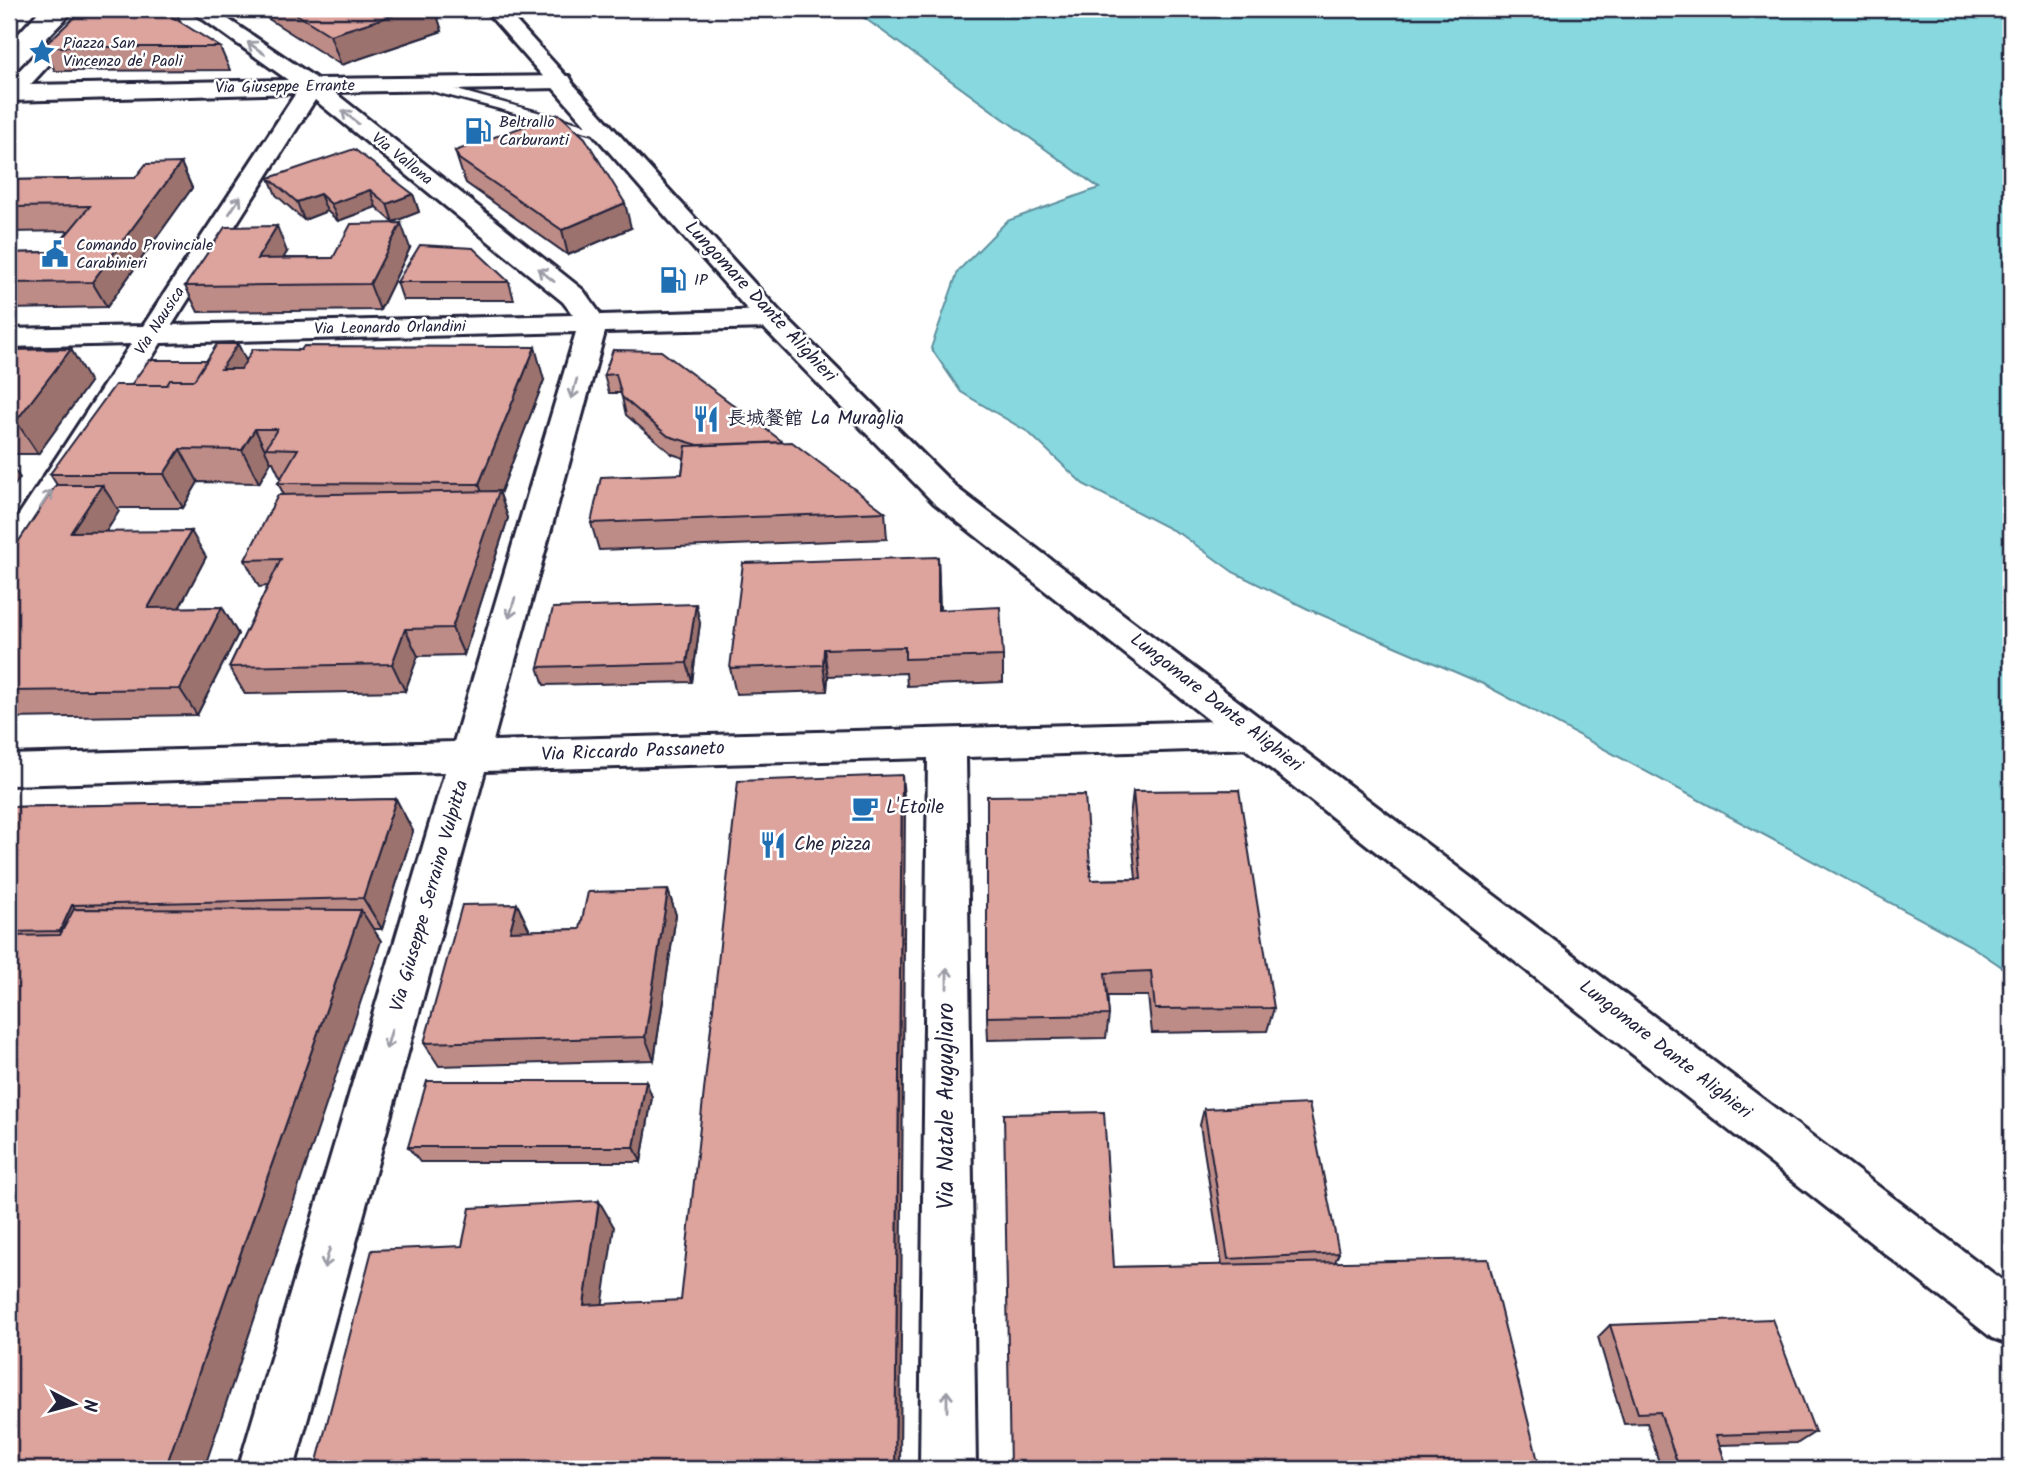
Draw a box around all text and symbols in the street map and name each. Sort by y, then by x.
place label: Piazza San Vincenzo de' Paoli [63,31,184,74]
place icon: Piazza San Vincenzo de' Paoli [27,37,57,67]
one-way arrow [247,40,266,55]
street label: Via Giuseppe Errante [215,73,355,101]
one-way arrow [341,109,359,125]
place label: Beltrallo Carburanti [499,110,570,153]
fuel station icon: Beltrallo Carburanti [463,116,493,146]
street label: Via Vallona [366,126,438,192]
one-way arrow [229,195,243,215]
street label: Lungomare Dante Alighieri [677,214,844,391]
place label: Comando Provinciale Carabinieri [76,233,213,276]
public building icon: Comando Provinciale Carabinieri [40,239,70,269]
fuel station icon: IP [658,265,688,295]
one-way arrow [538,267,556,282]
place label: IP [694,268,708,293]
street label: Via Nausica [128,282,192,360]
street label: Via Leonardo Orlandini [314,314,467,342]
one-way arrow [567,378,580,400]
restaurant icon: 長城餐館 La Muraglia [691,404,721,434]
place label: 長城餐館 La Muraglia [727,404,904,434]
one-way arrow [39,489,53,509]
one-way arrow [505,596,518,619]
street label: Lungomare Dante Alighieri [1123,626,1310,781]
street label: Via Riccardo Passaneto [541,734,725,770]
street label: Via Giuseppe Serraino Vulpitta [383,777,477,1015]
cafe icon: L'Etoile [850,793,880,823]
place label: L'Etoile [886,793,944,823]
restaurant icon: Che pizza [758,830,788,860]
place label: Che pizza [794,830,871,860]
one-way arrow [940,966,954,989]
street label: Lungomare Dante Alighieri [1572,973,1759,1128]
street label: Via Natale Augugliaro [929,1003,965,1209]
one-way arrow [382,1028,395,1050]
one-way arrow [319,1246,332,1268]
north arrow [38,1370,108,1440]
one-way arrow [940,1390,954,1413]
text: N [73,1398,104,1413]

